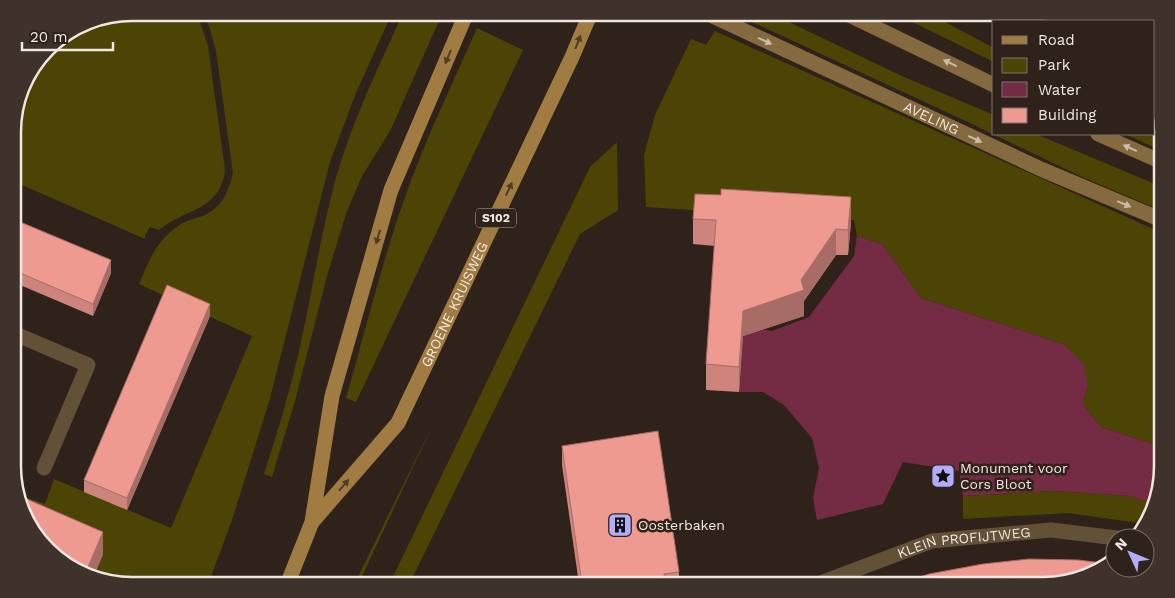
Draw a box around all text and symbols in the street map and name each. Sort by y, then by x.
scale bar [22,20,114,52]
legend [992,20,1155,135]
text: 20 m [30,28,68,46]
text: Road [1038,31,1075,49]
one-way arrow [574,34,582,49]
one-way arrow [757,36,772,45]
one-way arrow [444,50,452,65]
text: Park [1038,56,1071,74]
one-way arrow [943,59,957,67]
text: Water [1038,81,1081,99]
street label: AVELING [901,98,962,138]
text: Building [1038,106,1096,124]
one-way arrow [968,135,982,143]
one-way arrow [1123,144,1137,152]
one-way arrow [506,182,514,196]
one-way arrow [1117,201,1131,209]
road number: S102 [476,208,516,228]
one-way arrow [373,229,381,244]
street label: GROENE KRUISWEG [418,239,491,370]
place label: Monument voor Cors Bloot [960,460,1068,492]
place icon: Monument voor Cors Bloot [930,463,956,489]
one-way arrow [338,480,350,492]
building icon: Oosterbaken [607,512,633,538]
place label: Oosterbaken [638,517,725,533]
street label: KLEIN PROFIJTWEG [895,524,1031,561]
north arrow [1105,528,1155,578]
text: N [1111,535,1130,553]

